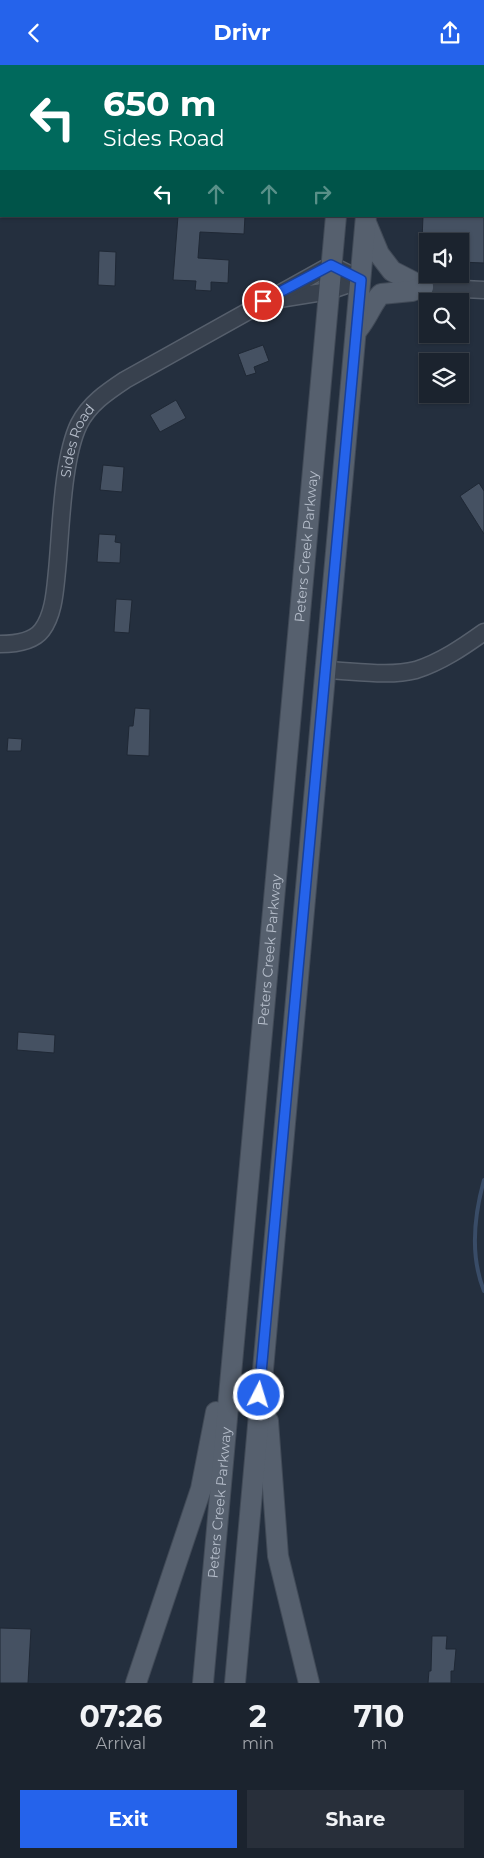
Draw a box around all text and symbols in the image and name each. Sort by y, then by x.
icon: back [20,19,48,47]
text: Drivr [214,19,270,46]
icon: share [436,19,464,47]
text: 650 m [103,82,217,125]
icon: left [20,85,85,150]
text: Sides Road [103,125,225,152]
icon: left [149,180,177,208]
icon: ahead [202,180,230,208]
icon: ahead [255,180,283,208]
icon: right [308,180,336,208]
map controls [419,233,469,403]
button: sound [419,233,469,283]
pin [242,280,284,322]
icon: arrive [249,287,277,315]
button: search [419,293,469,343]
button: layers [419,353,469,403]
street label: Sides Road [56,400,99,479]
street label: Peters Creek Parkway [290,470,322,623]
street label: Peters Creek Parkway [254,873,285,1026]
position arrow [232,1368,284,1420]
street label: Peters Creek Parkway [204,1426,235,1579]
text: 07:26 [79,1698,162,1735]
text: 2 [249,1698,267,1735]
text: 710 [353,1698,404,1735]
text: Arrival [96,1734,146,1753]
text: min [242,1734,274,1753]
text: m [370,1734,387,1753]
button: Exit [20,1790,237,1848]
button: Share [247,1790,464,1848]

